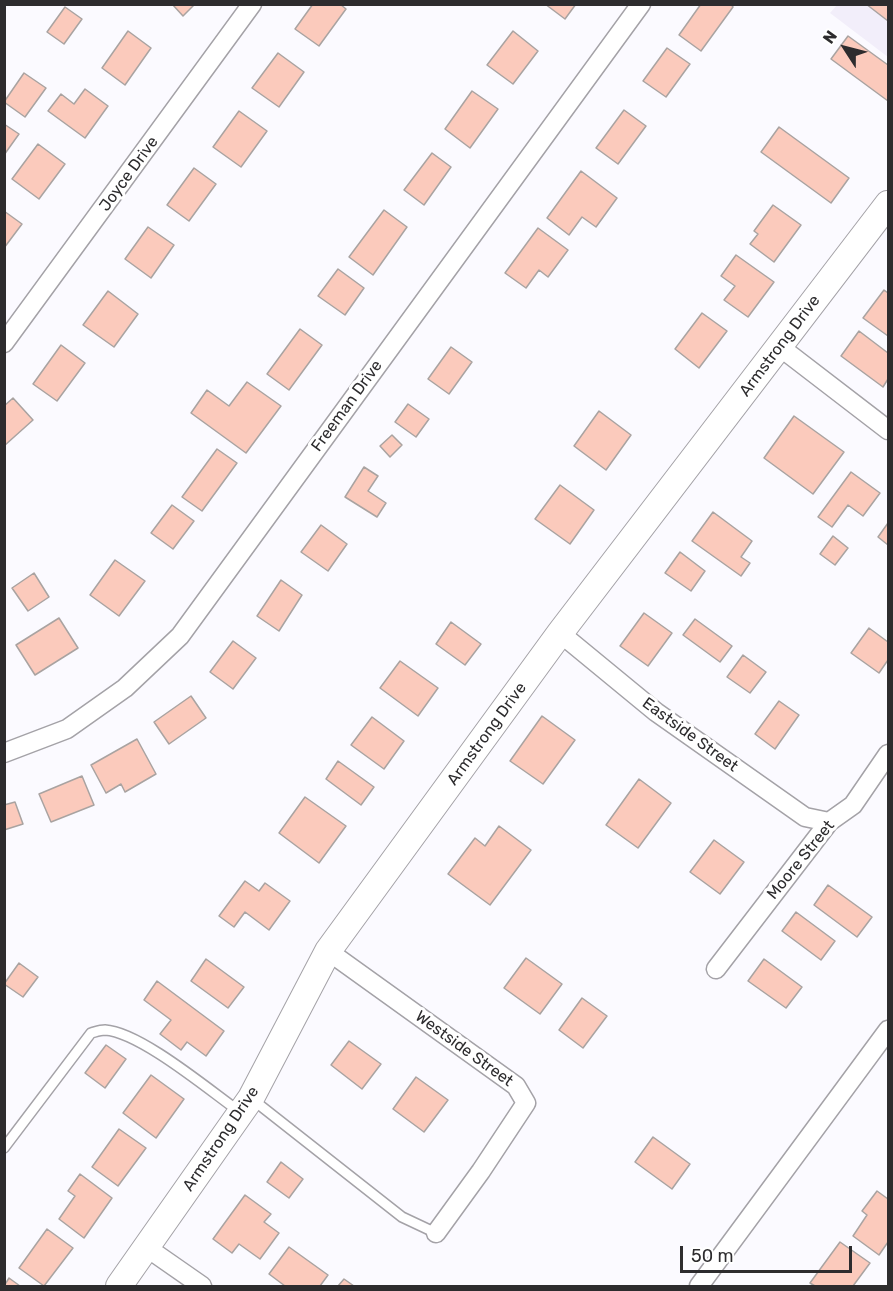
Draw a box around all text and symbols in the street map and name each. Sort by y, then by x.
north arrow [815,18,875,78]
text: N [819,27,841,47]
street label: Joyce Drive [95,133,163,215]
street label: Armstrong Drive [736,291,824,401]
street label: Freeman Drive [307,357,387,455]
street label: Armstrong Drive [443,679,531,789]
street label: Eastside Street [638,694,742,776]
street label: Moore Street [763,817,839,903]
street label: Westside Street [411,1007,517,1091]
street label: Armstrong Drive [179,1083,263,1195]
scale bar [683,1234,856,1272]
text: 50 m [691,1245,734,1267]

